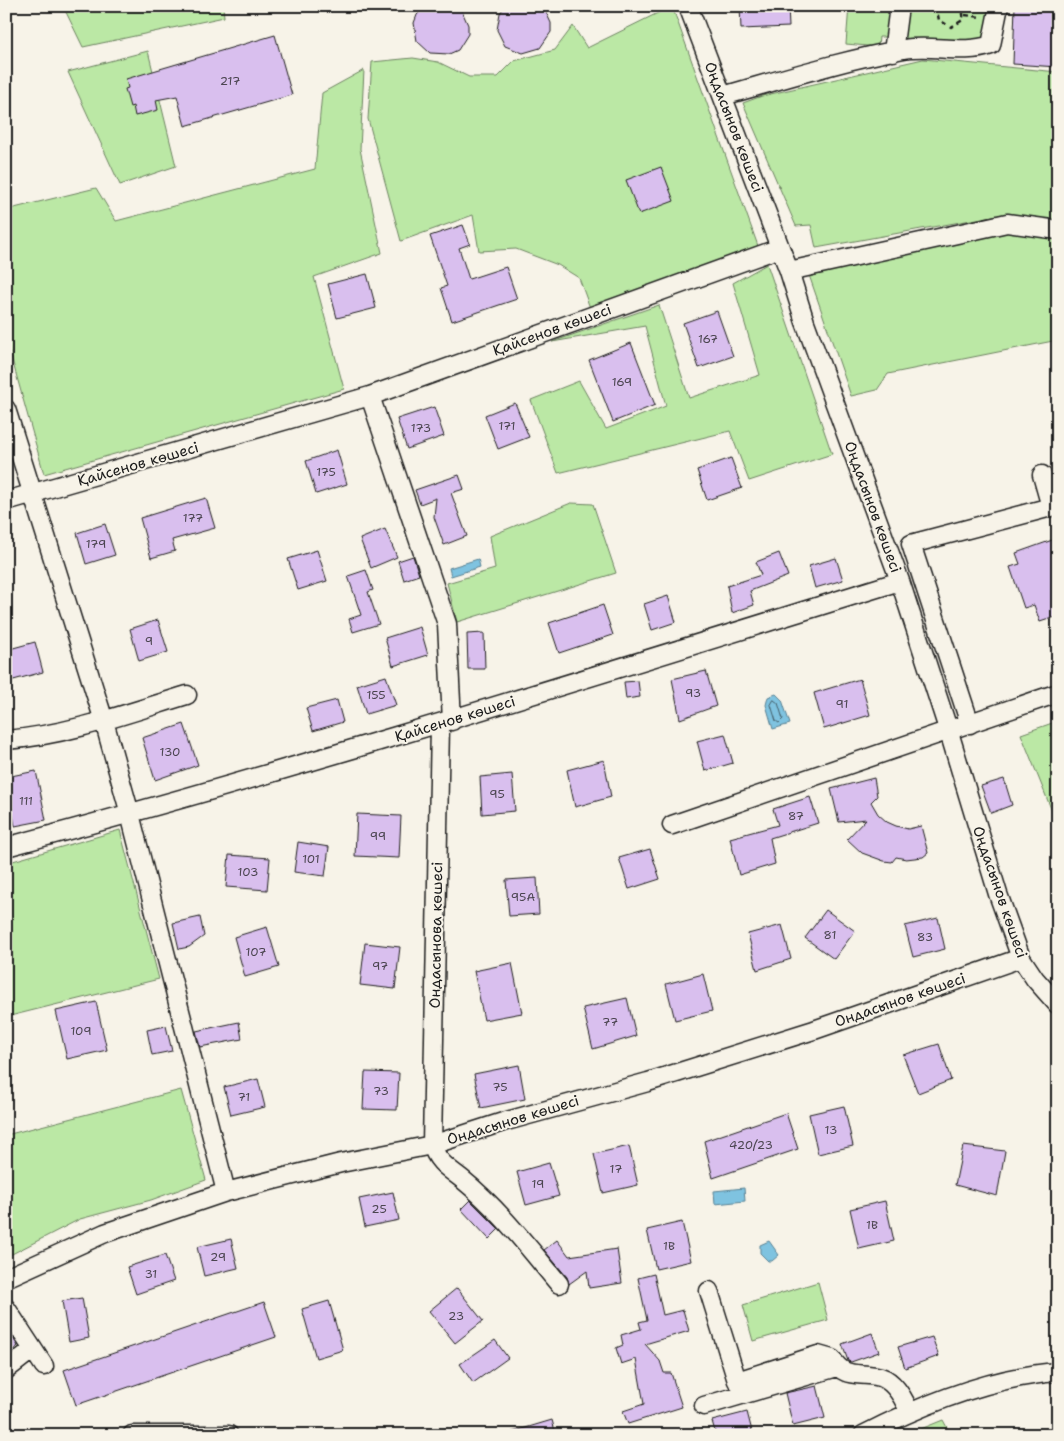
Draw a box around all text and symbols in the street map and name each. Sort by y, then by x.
street label: Оңдасынов көшесі [700,59,768,195]
house number: 217 [220,73,240,89]
street label: Қайсенов көшесі [490,299,614,361]
house number: 167 [698,331,718,347]
house number: 169 [612,374,632,390]
house number: 171 [498,418,516,434]
house number: 173 [411,420,431,436]
street label: Қайсенов көшесі [75,437,201,491]
street label: Оңдасынов көшесі [840,438,906,576]
house number: 175 [316,464,336,480]
house number: 177 [183,510,203,526]
house number: 179 [86,536,106,552]
house number: 9 [145,633,153,649]
house number: 93 [685,685,701,701]
house number: 155 [366,687,386,703]
street label: Қайсенов көшесі [392,691,518,747]
house number: 91 [835,696,849,712]
house number: 130 [159,744,181,760]
house number: 95 [489,786,505,802]
house number: 111 [19,793,33,809]
house number: 87 [788,808,804,824]
street label: Оңдасынов көшесі [968,823,1032,961]
house number: 99 [370,828,386,844]
house number: 101 [302,851,320,867]
street label: Ондасынова көшесі [425,862,447,1008]
house number: 103 [238,864,258,880]
house number: 95А [511,889,535,905]
house number: 81 [824,927,836,943]
house number: 83 [917,929,933,945]
house number: 107 [246,944,266,960]
house number: 97 [372,958,388,974]
street label: Ондасынов көшесі [832,968,968,1032]
house number: 77 [602,1014,618,1030]
house number: 109 [70,1023,92,1039]
house number: 75 [492,1079,508,1095]
house number: 73 [373,1083,389,1099]
house number: 71 [238,1089,250,1105]
street label: Ондасынов көшесі [444,1090,582,1150]
house number: 13 [825,1122,837,1138]
house number: 420/23 [729,1137,773,1153]
house number: 17 [610,1161,622,1177]
house number: 19 [532,1176,544,1192]
house number: 25 [371,1201,387,1217]
house number: 1B [866,1217,878,1233]
house number: 1B [663,1238,675,1254]
house number: 29 [210,1249,226,1265]
house number: 31 [145,1266,157,1282]
house number: 23 [448,1308,464,1324]

